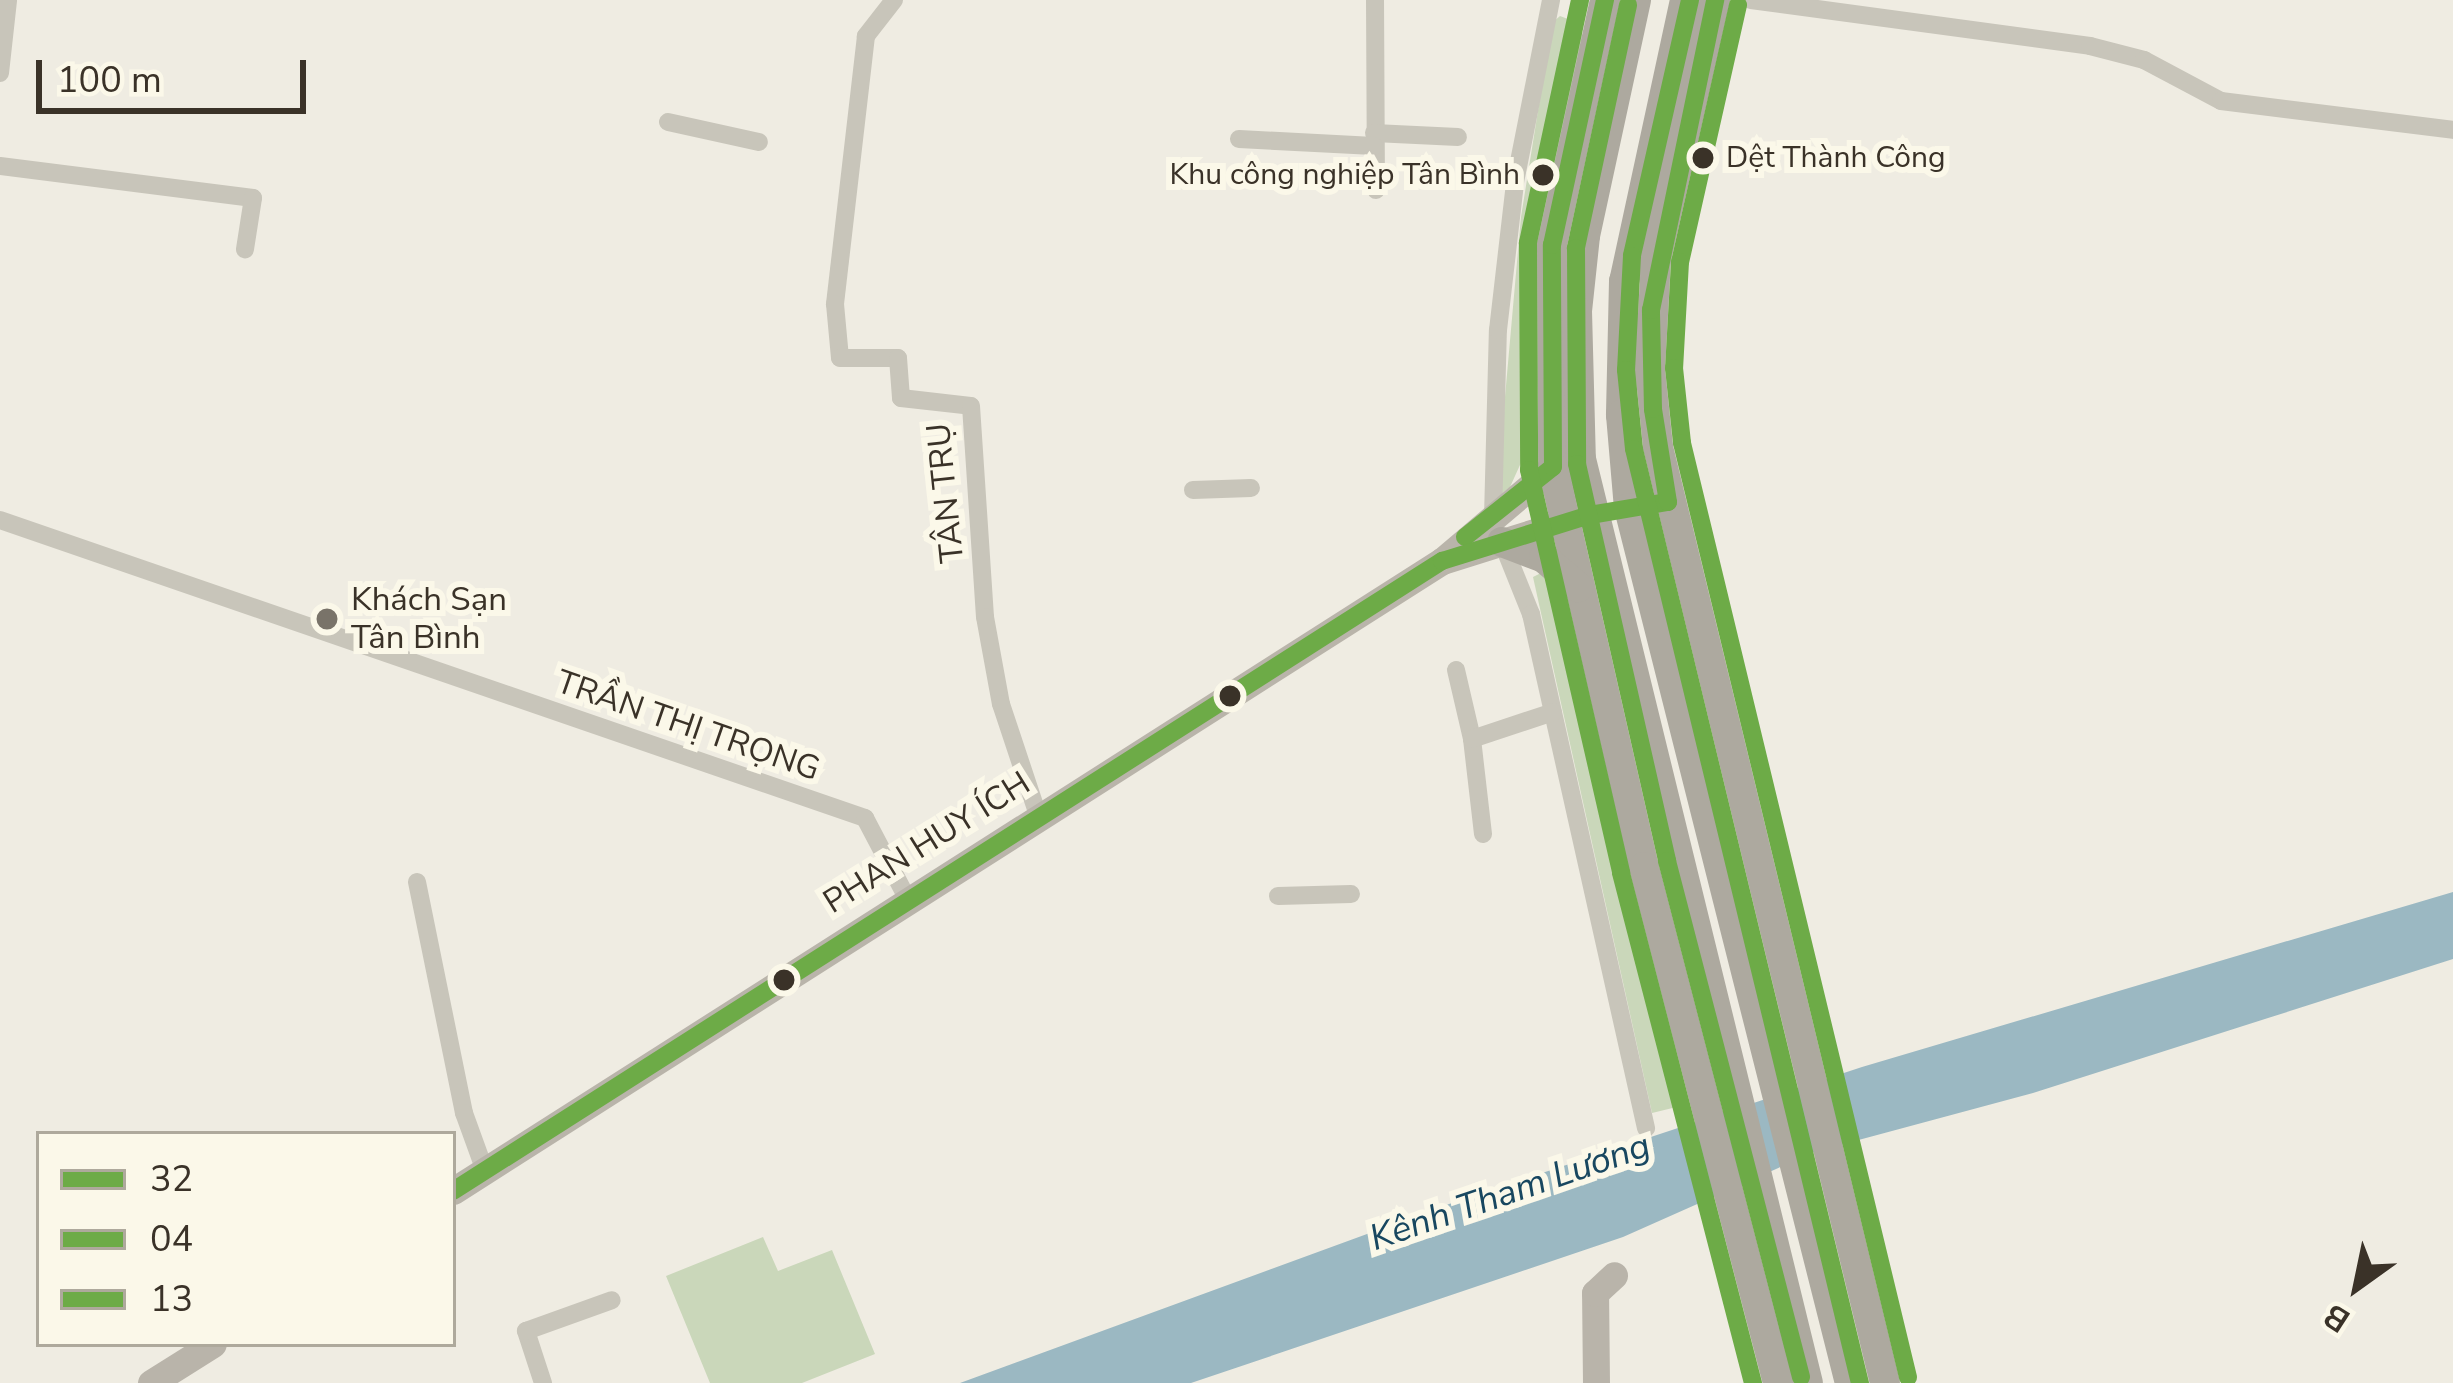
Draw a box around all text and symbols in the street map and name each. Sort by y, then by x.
scale bar [42,36,312,110]
text: 100 m [57,56,162,105]
place label: Dệt Thành Công [1726,140,1946,176]
marker: Dệt Thành Công [1692,147,1714,169]
place label: Khu công nghiệp Tân Bình [1170,157,1520,193]
marker: Khu công nghiệp Tân Bình [1532,164,1554,186]
street label: TÂN TRỤ [919,421,973,565]
place label: Khách Sạn Tân Bình [351,580,507,658]
marker: Khách Sạn Tân Bình [314,606,340,632]
street label: TRẦN THỊ TRỌNG [551,662,825,790]
unlabelled marker [1219,685,1241,707]
street label: PHAN HUY ÍCH [816,764,1038,922]
unlabelled marker [773,969,795,991]
water label: Kênh Tham Lương [1364,1124,1656,1260]
legend [36,1131,456,1347]
text: 32 [150,1155,193,1204]
text: 04 [150,1215,193,1264]
north arrow [2297,1227,2417,1347]
text: 13 [150,1275,193,1324]
text: B [2315,1293,2359,1343]

